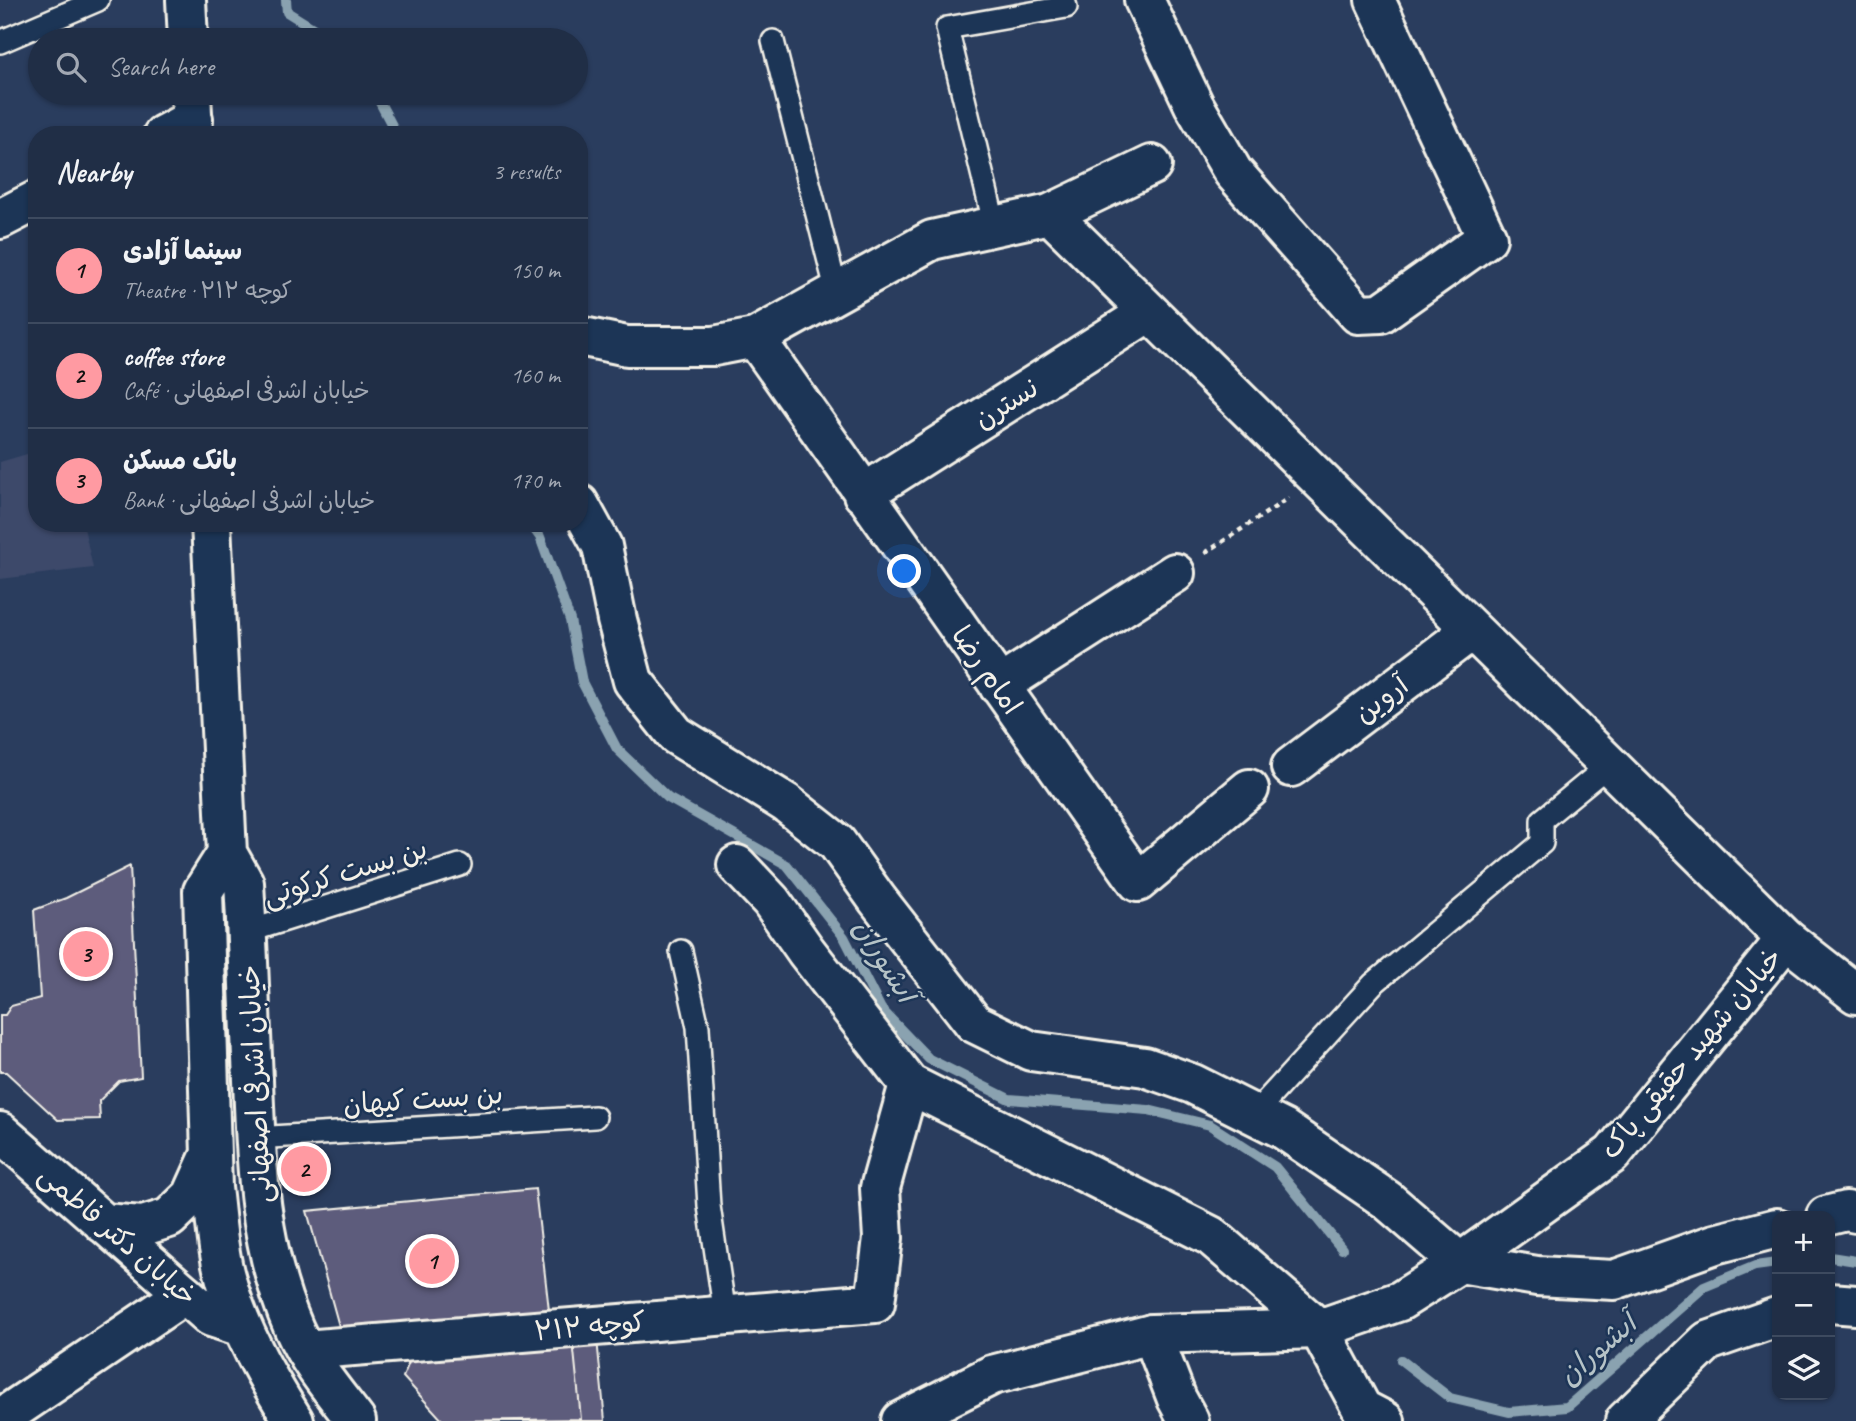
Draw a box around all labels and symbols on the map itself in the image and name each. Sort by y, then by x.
street label: نسترن [967,370,1045,436]
your location [887,554,921,588]
street label: امام رضا [941,619,1030,723]
street label: آروین [1347,667,1416,731]
street label: بن بست کرکوتی [259,830,431,914]
water label: آبشوران [844,911,930,1016]
pin: 3 [63,928,109,980]
street label: خیابان شهید حقیقی پاک [1592,940,1790,1166]
street label: خیابان اشرفی اصفهانی [231,964,279,1204]
street label: بن بست کیهان [342,1076,504,1122]
pin: 2 [281,1143,327,1195]
street label: خیابان دکتر فاطمی [32,1157,204,1313]
pin: 1 [409,1235,455,1287]
water label: آبشوران [1550,1299,1650,1394]
street label: کوچه ۲۱۲ [533,1304,647,1348]

